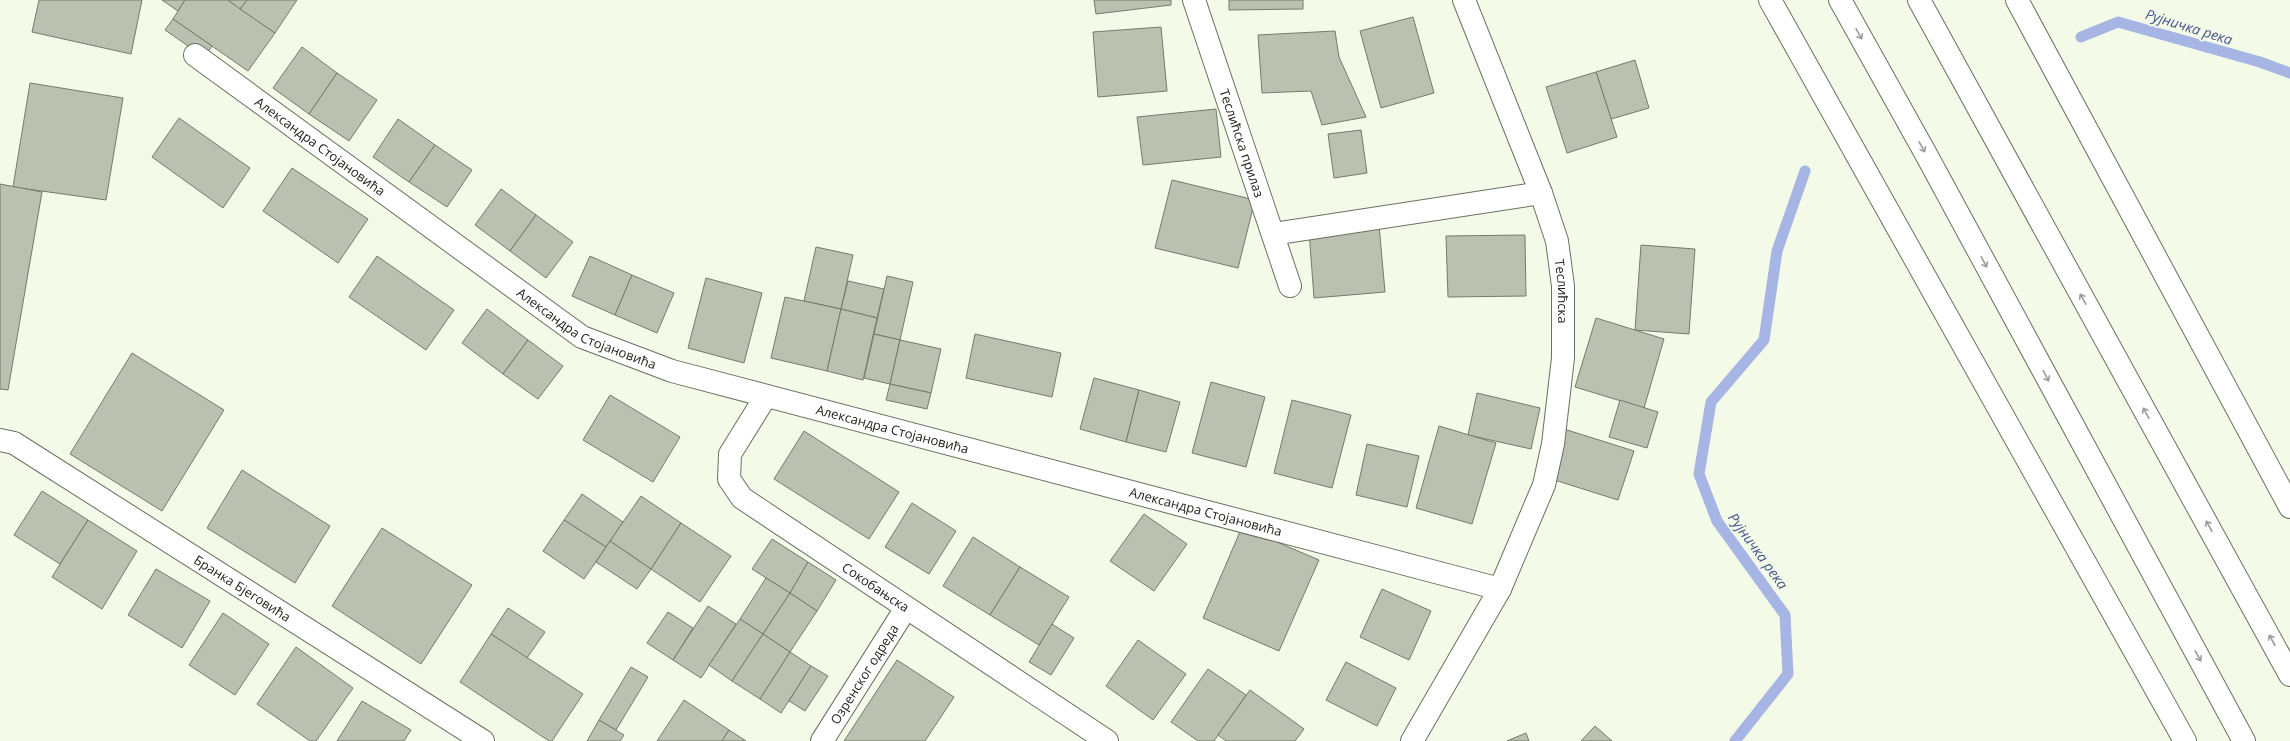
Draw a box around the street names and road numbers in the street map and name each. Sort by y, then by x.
street label: Теслићска прилаз [1215,87,1269,200]
street label: Александра Стојановића [251,93,389,200]
street label: Теслићска [1550,258,1572,324]
street label: Александра Стојановића [513,284,659,373]
street label: Александра Стојановића [814,400,971,458]
street label: Александра Стојановића [1127,483,1284,540]
street label: Бранка Бјеговића [190,551,294,626]
street label: Сокобањска [839,558,913,616]
street label: Озренског одреда [826,621,903,728]

